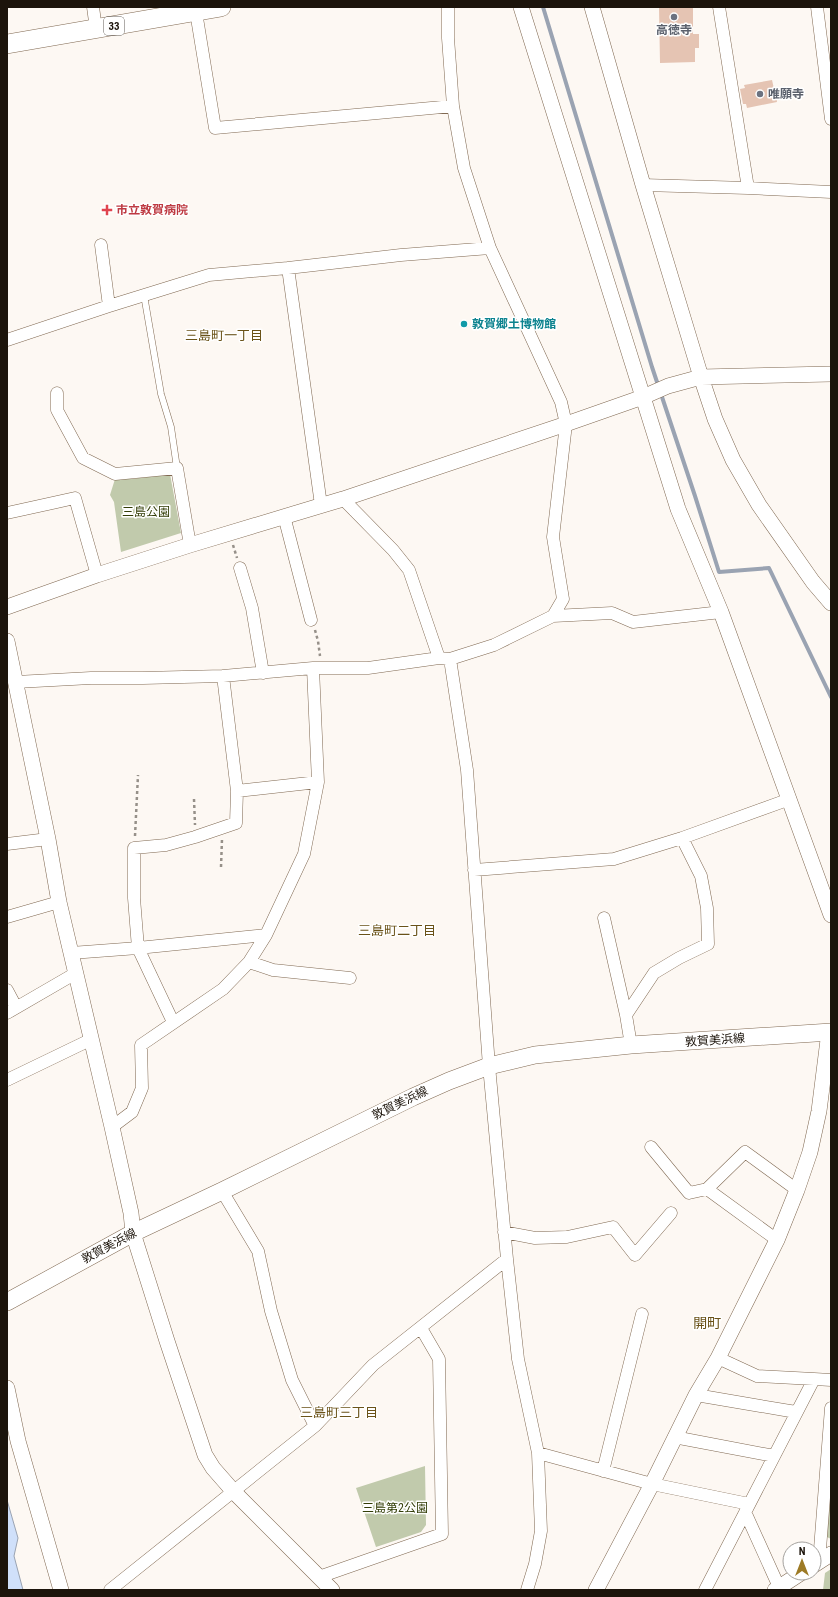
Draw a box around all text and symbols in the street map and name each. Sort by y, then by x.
marker: 高徳寺 [669,12,679,22]
road number: 33 [104,17,124,35]
place label: 高徳寺 [656,23,692,37]
place label: 唯願寺 [768,87,804,101]
marker: 唯願寺 [755,89,765,99]
place label: 市立敦賀病院 [116,203,188,217]
marker: 市立敦賀病院 [101,204,113,216]
place label: 敦賀郷土博物館 [472,317,556,331]
marker: 敦賀郷土博物館 [459,319,469,329]
district label: 三島町一丁目 [185,328,263,343]
park label: 三島公園 [122,505,170,519]
district label: 三島町二丁目 [358,923,436,938]
street label: 敦賀美浜線 [685,1031,745,1049]
street label: 敦賀美浜線 [370,1084,430,1122]
street label: 敦賀美浜線 [79,1226,139,1266]
district label: 開町 [693,1315,721,1331]
district label: 三島町三丁目 [300,1405,378,1420]
park label: 三島第2公園 [362,1501,428,1515]
north arrow [782,1541,822,1581]
text: N [799,1545,806,1558]

